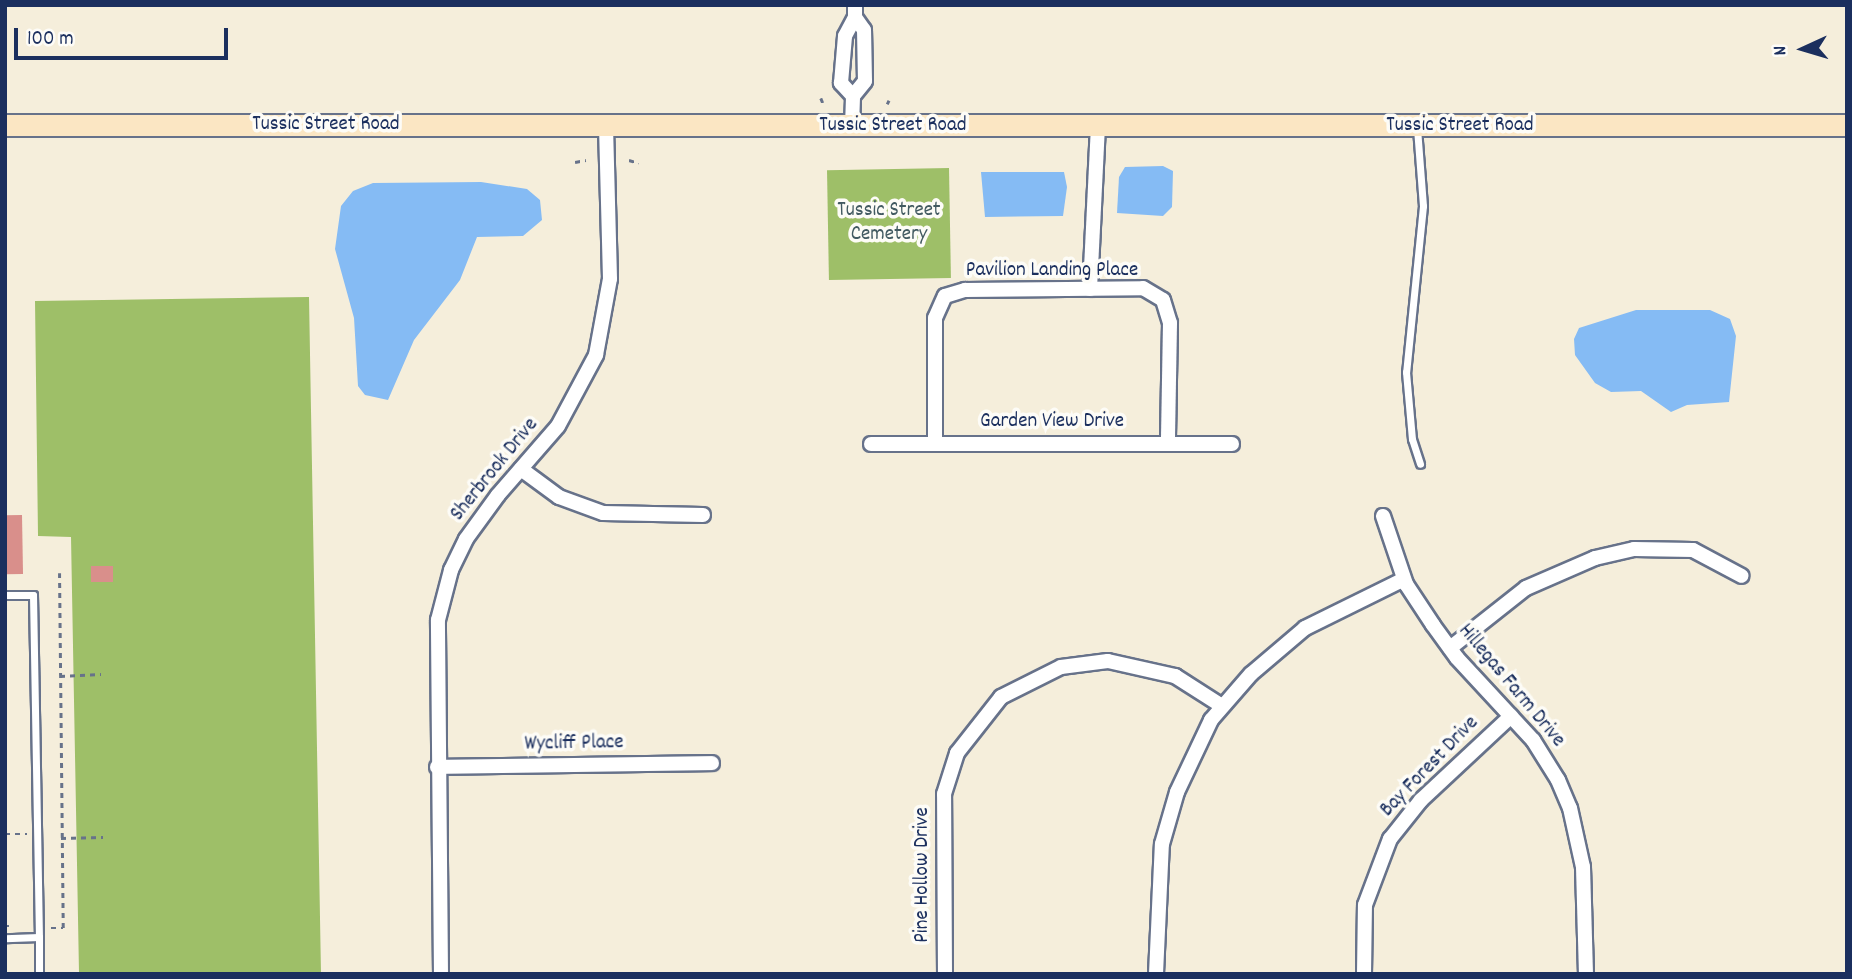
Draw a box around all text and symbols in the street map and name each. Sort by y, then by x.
scale bar [18,14,231,58]
north arrow [1768,14,1838,84]
text: 100 m [27,25,74,55]
text: N [1768,45,1795,56]
street label: Tussic Street Road [252,112,400,138]
street label: Tussic Street Road [819,113,967,139]
street label: Tussic Street Road [1386,113,1534,139]
park label: Tussic Street Cemetery [837,198,941,248]
street label: Pavilion Landing Place [966,258,1138,284]
street label: Garden View Drive [980,409,1124,435]
street label: Sherbrook Drive [446,413,544,527]
street label: Hillegas Farm Drive [1452,619,1570,753]
street label: Bay Forest Drive [1376,711,1484,823]
street label: Wycliff Place [524,731,624,757]
street label: Pine Hollow Drive [910,807,936,943]

